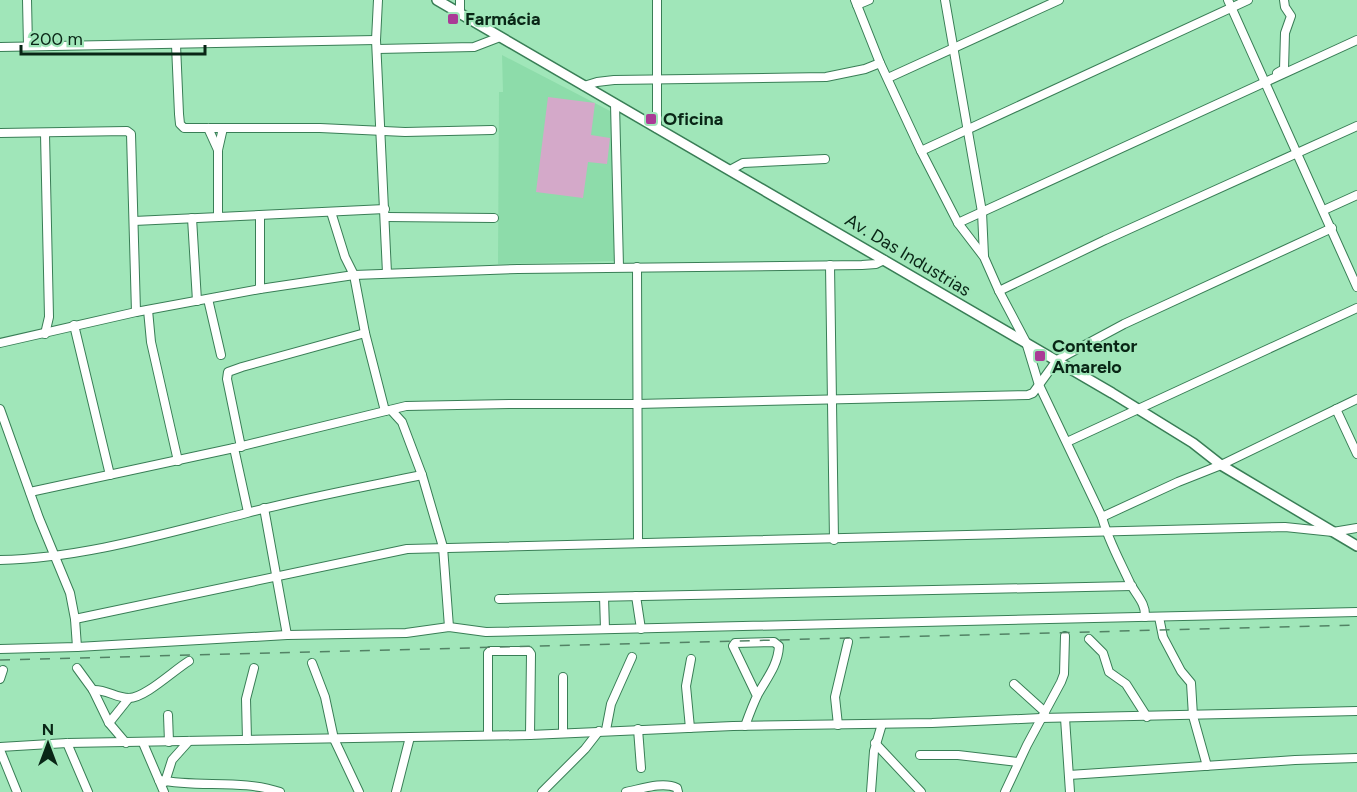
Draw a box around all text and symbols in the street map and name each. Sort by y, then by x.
place label: Farmácia [465,8,541,30]
marker: Farmácia [446,12,460,26]
scale bar [21,18,206,56]
text: 200 m [30,28,83,50]
place label: Oficina [663,108,723,130]
marker: Oficina [644,112,658,126]
street label: Av. Das Industrias [841,209,975,301]
place label: Contentor Amarelo [1052,335,1138,378]
marker: Contentor Amarelo [1033,349,1047,363]
north arrow [18,714,78,774]
text: N [42,720,54,739]

